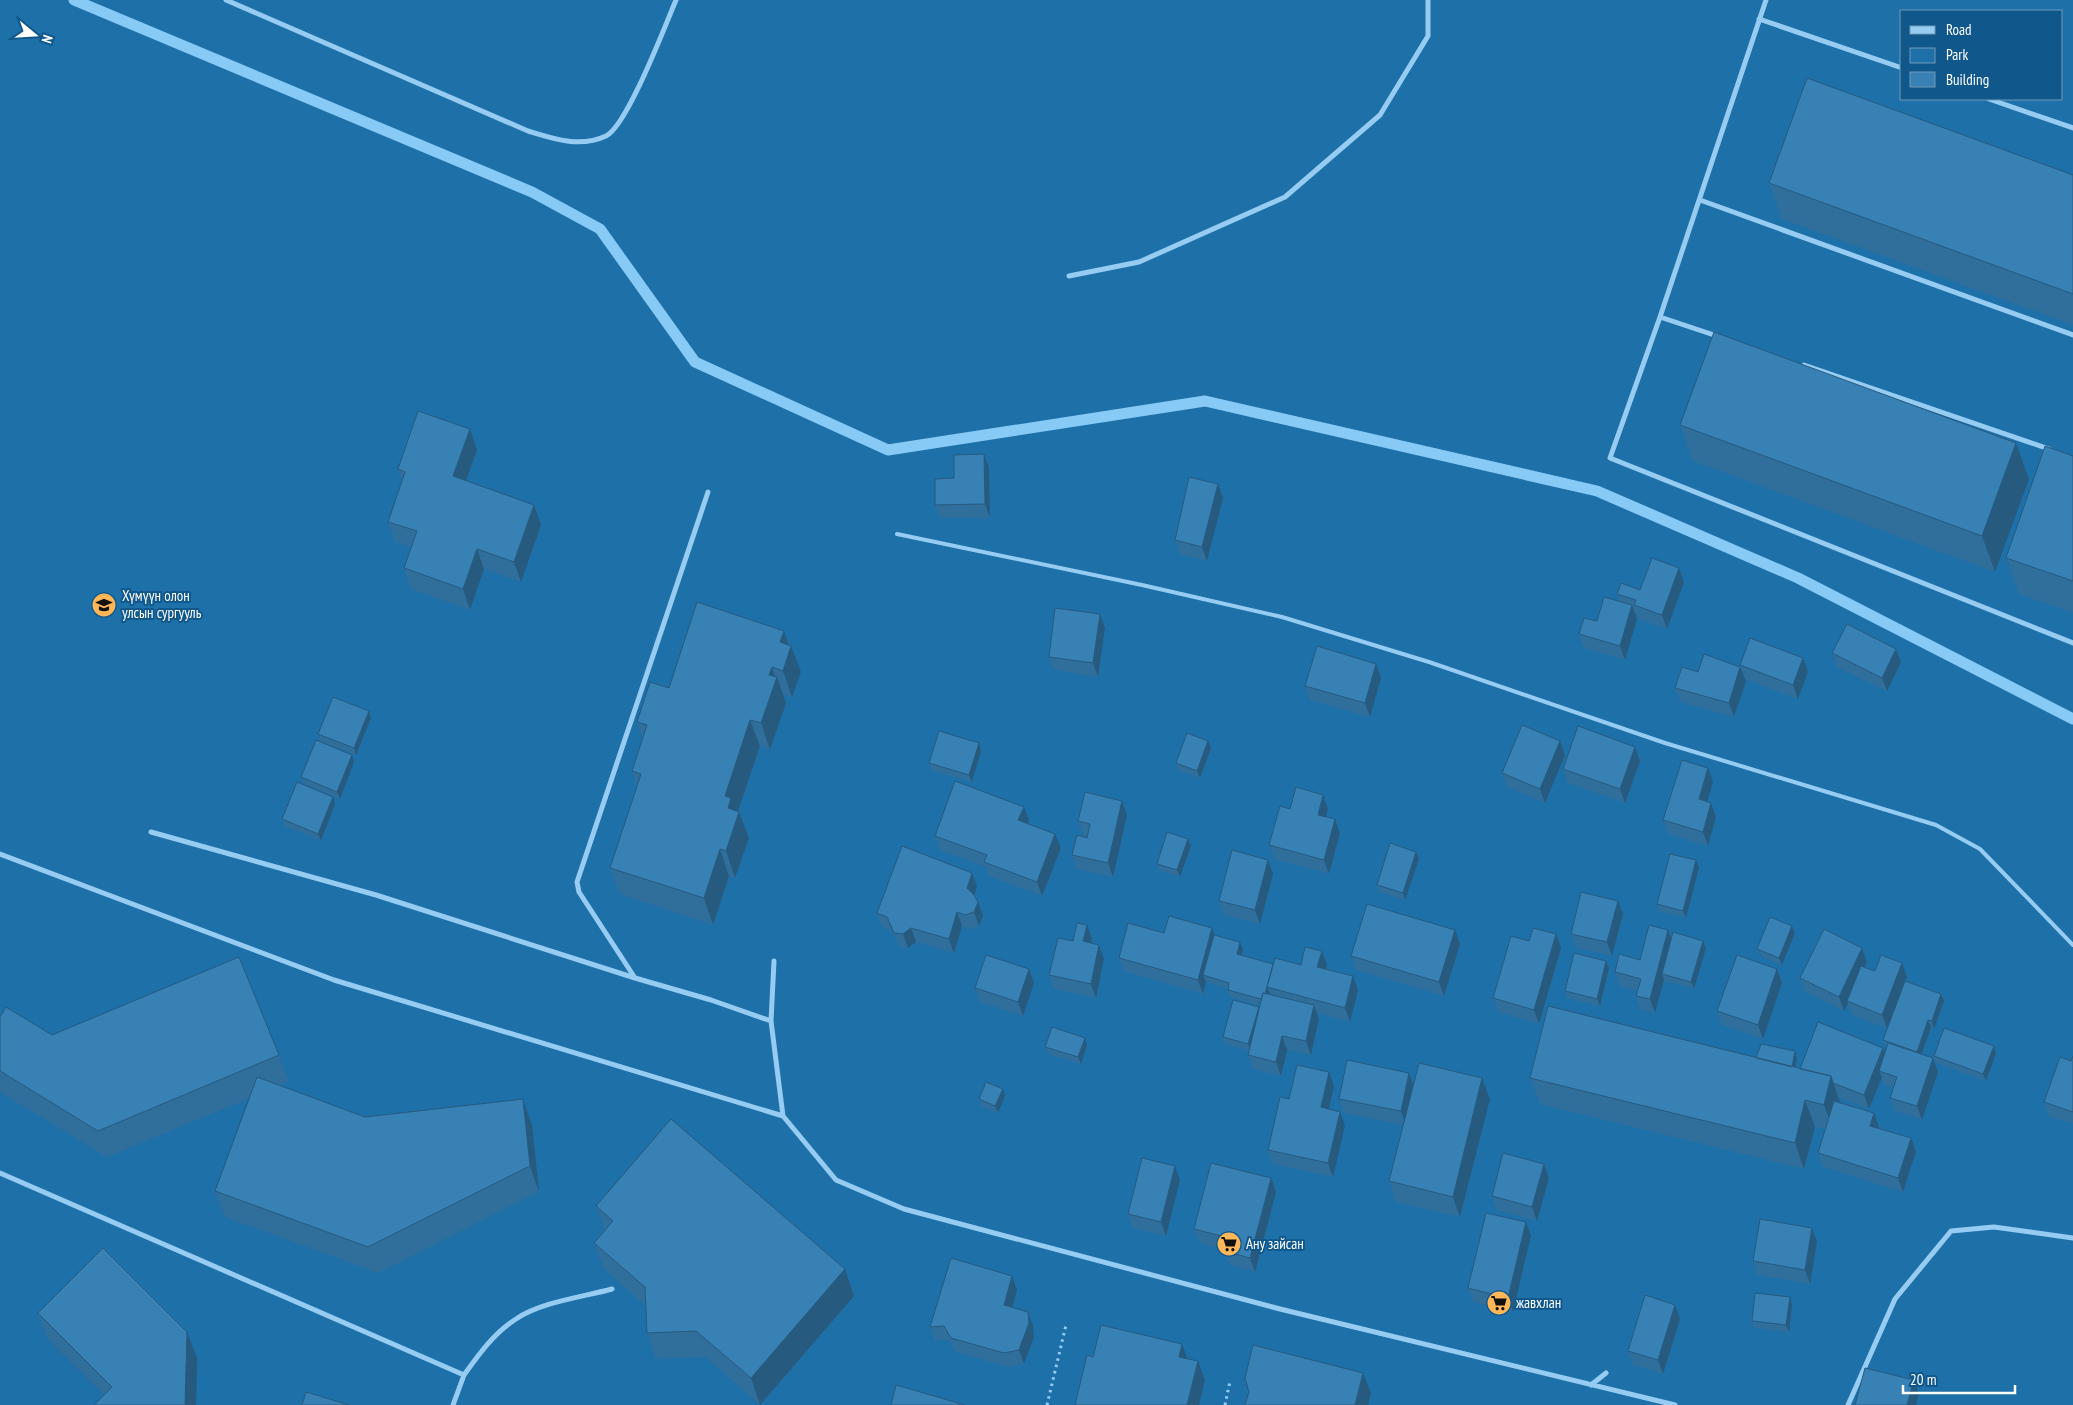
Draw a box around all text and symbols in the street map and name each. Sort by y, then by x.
north arrow [10,10,60,60]
legend [1900,10,2063,100]
text: Road [1946,20,1972,39]
text: N [38,33,57,45]
text: Park [1946,45,1968,64]
text: Building [1946,70,1989,89]
place label: Хүмүүн олон улсын сургууль [122,586,202,622]
school or university icon: Хүмүүн олон улсын сургууль [91,592,117,618]
supermarket icon: Ану зайсан [1216,1231,1242,1257]
place label: Ану зайсан [1246,1234,1304,1253]
supermarket icon: жавхлан [1486,1290,1512,1316]
place label: жавхлан [1516,1293,1561,1312]
scale bar [1903,1362,2016,1394]
text: 20 m [1910,1370,1936,1389]

